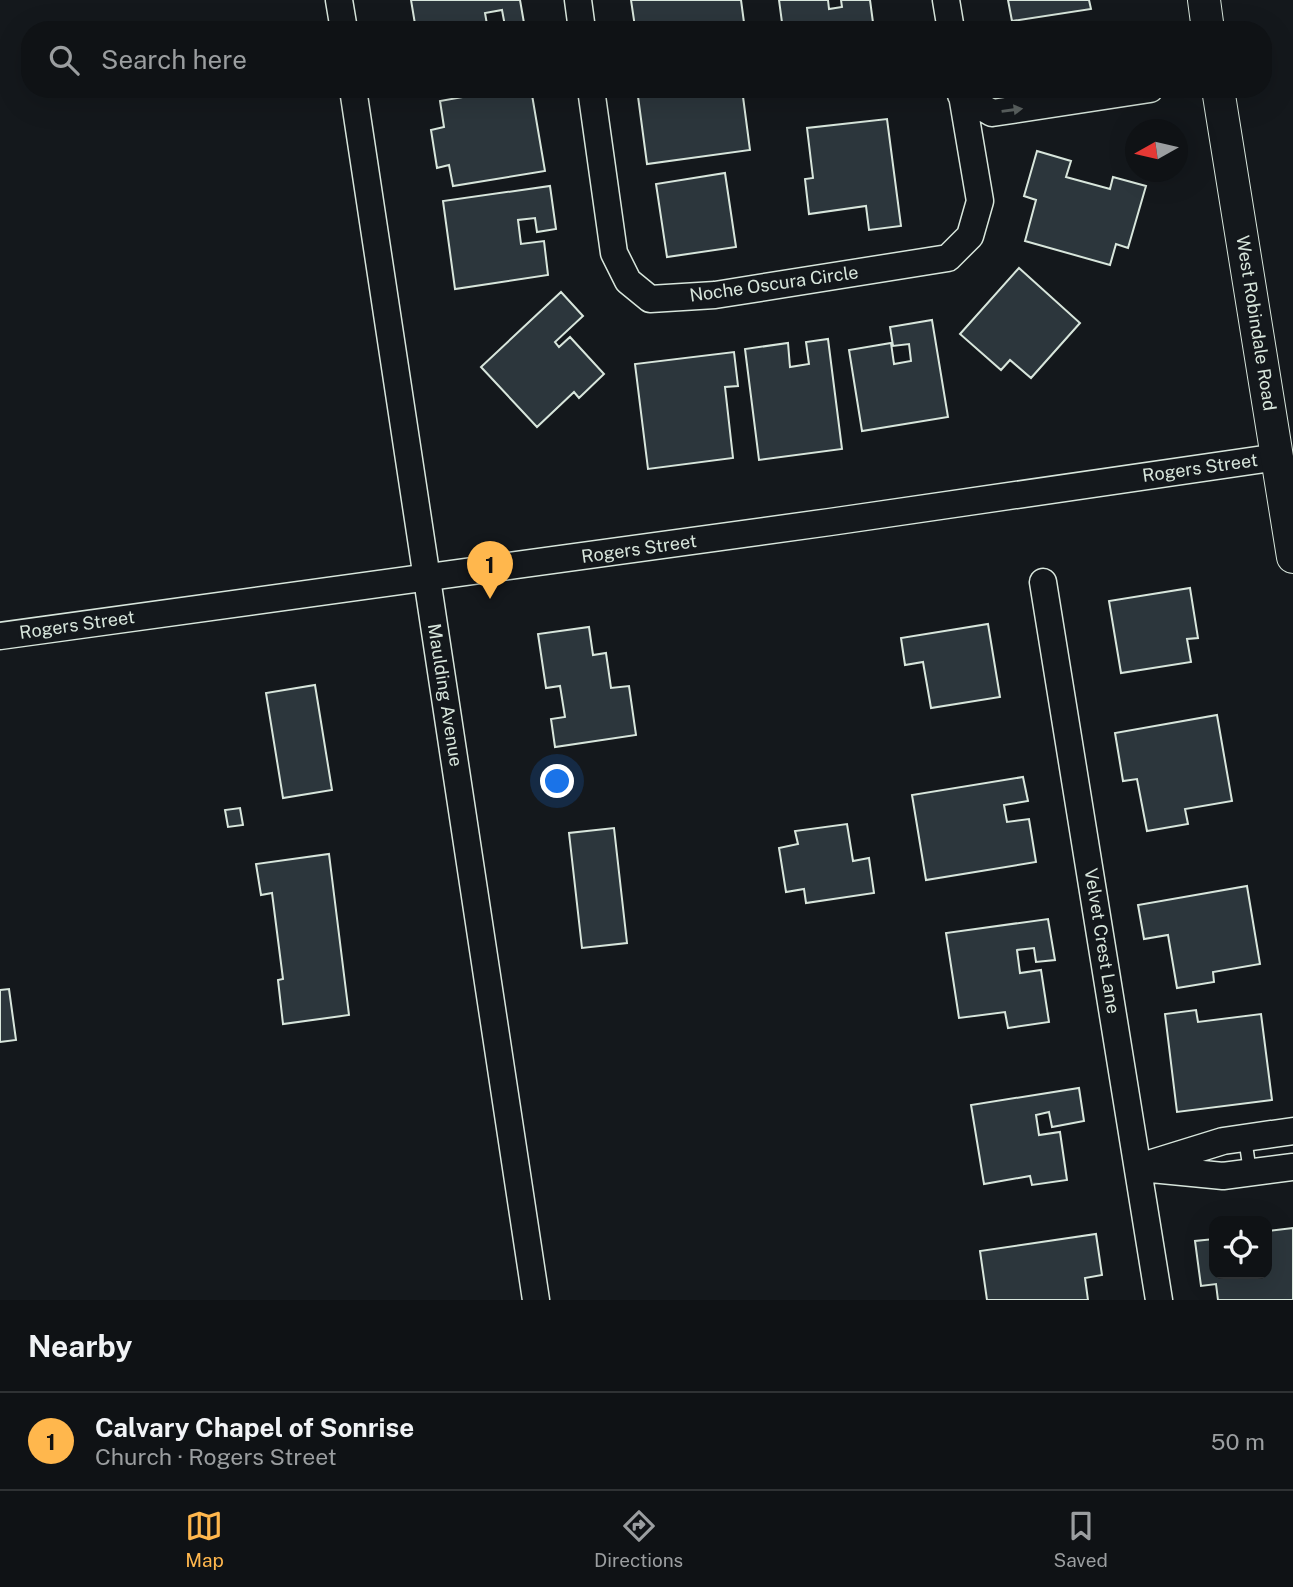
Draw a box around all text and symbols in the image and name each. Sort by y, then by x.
search box [21,21,1272,98]
icon: search [45,41,83,79]
text: Search here [101,44,247,75]
one-way arrow [1001,104,1023,115]
north arrow [1125,119,1188,182]
street label: West Robindale Road [1232,234,1281,412]
street label: Noche Oscura Circle [688,261,860,306]
street label: Rogers Street [1141,449,1259,486]
street label: Rogers Street [580,530,698,567]
pin: 1 [467,541,513,599]
street label: Rogers Street [18,606,136,643]
street label: Maulding Avenue [424,622,467,768]
your location [540,764,574,798]
street label: Velvet Crest Lane [1081,867,1124,1015]
map controls [1209,1216,1272,1279]
button: locate [1209,1216,1272,1279]
text: Nearby [28,1328,132,1364]
text: Calvary Chapel of Sonrise [95,1412,414,1443]
text: 1 [46,1428,56,1455]
text: 50 m [1211,1428,1265,1455]
text: Church · Rogers Street [95,1443,337,1470]
tab: Map [185,1507,224,1571]
tab: Directions [594,1507,683,1571]
tab: Saved [1054,1507,1108,1571]

